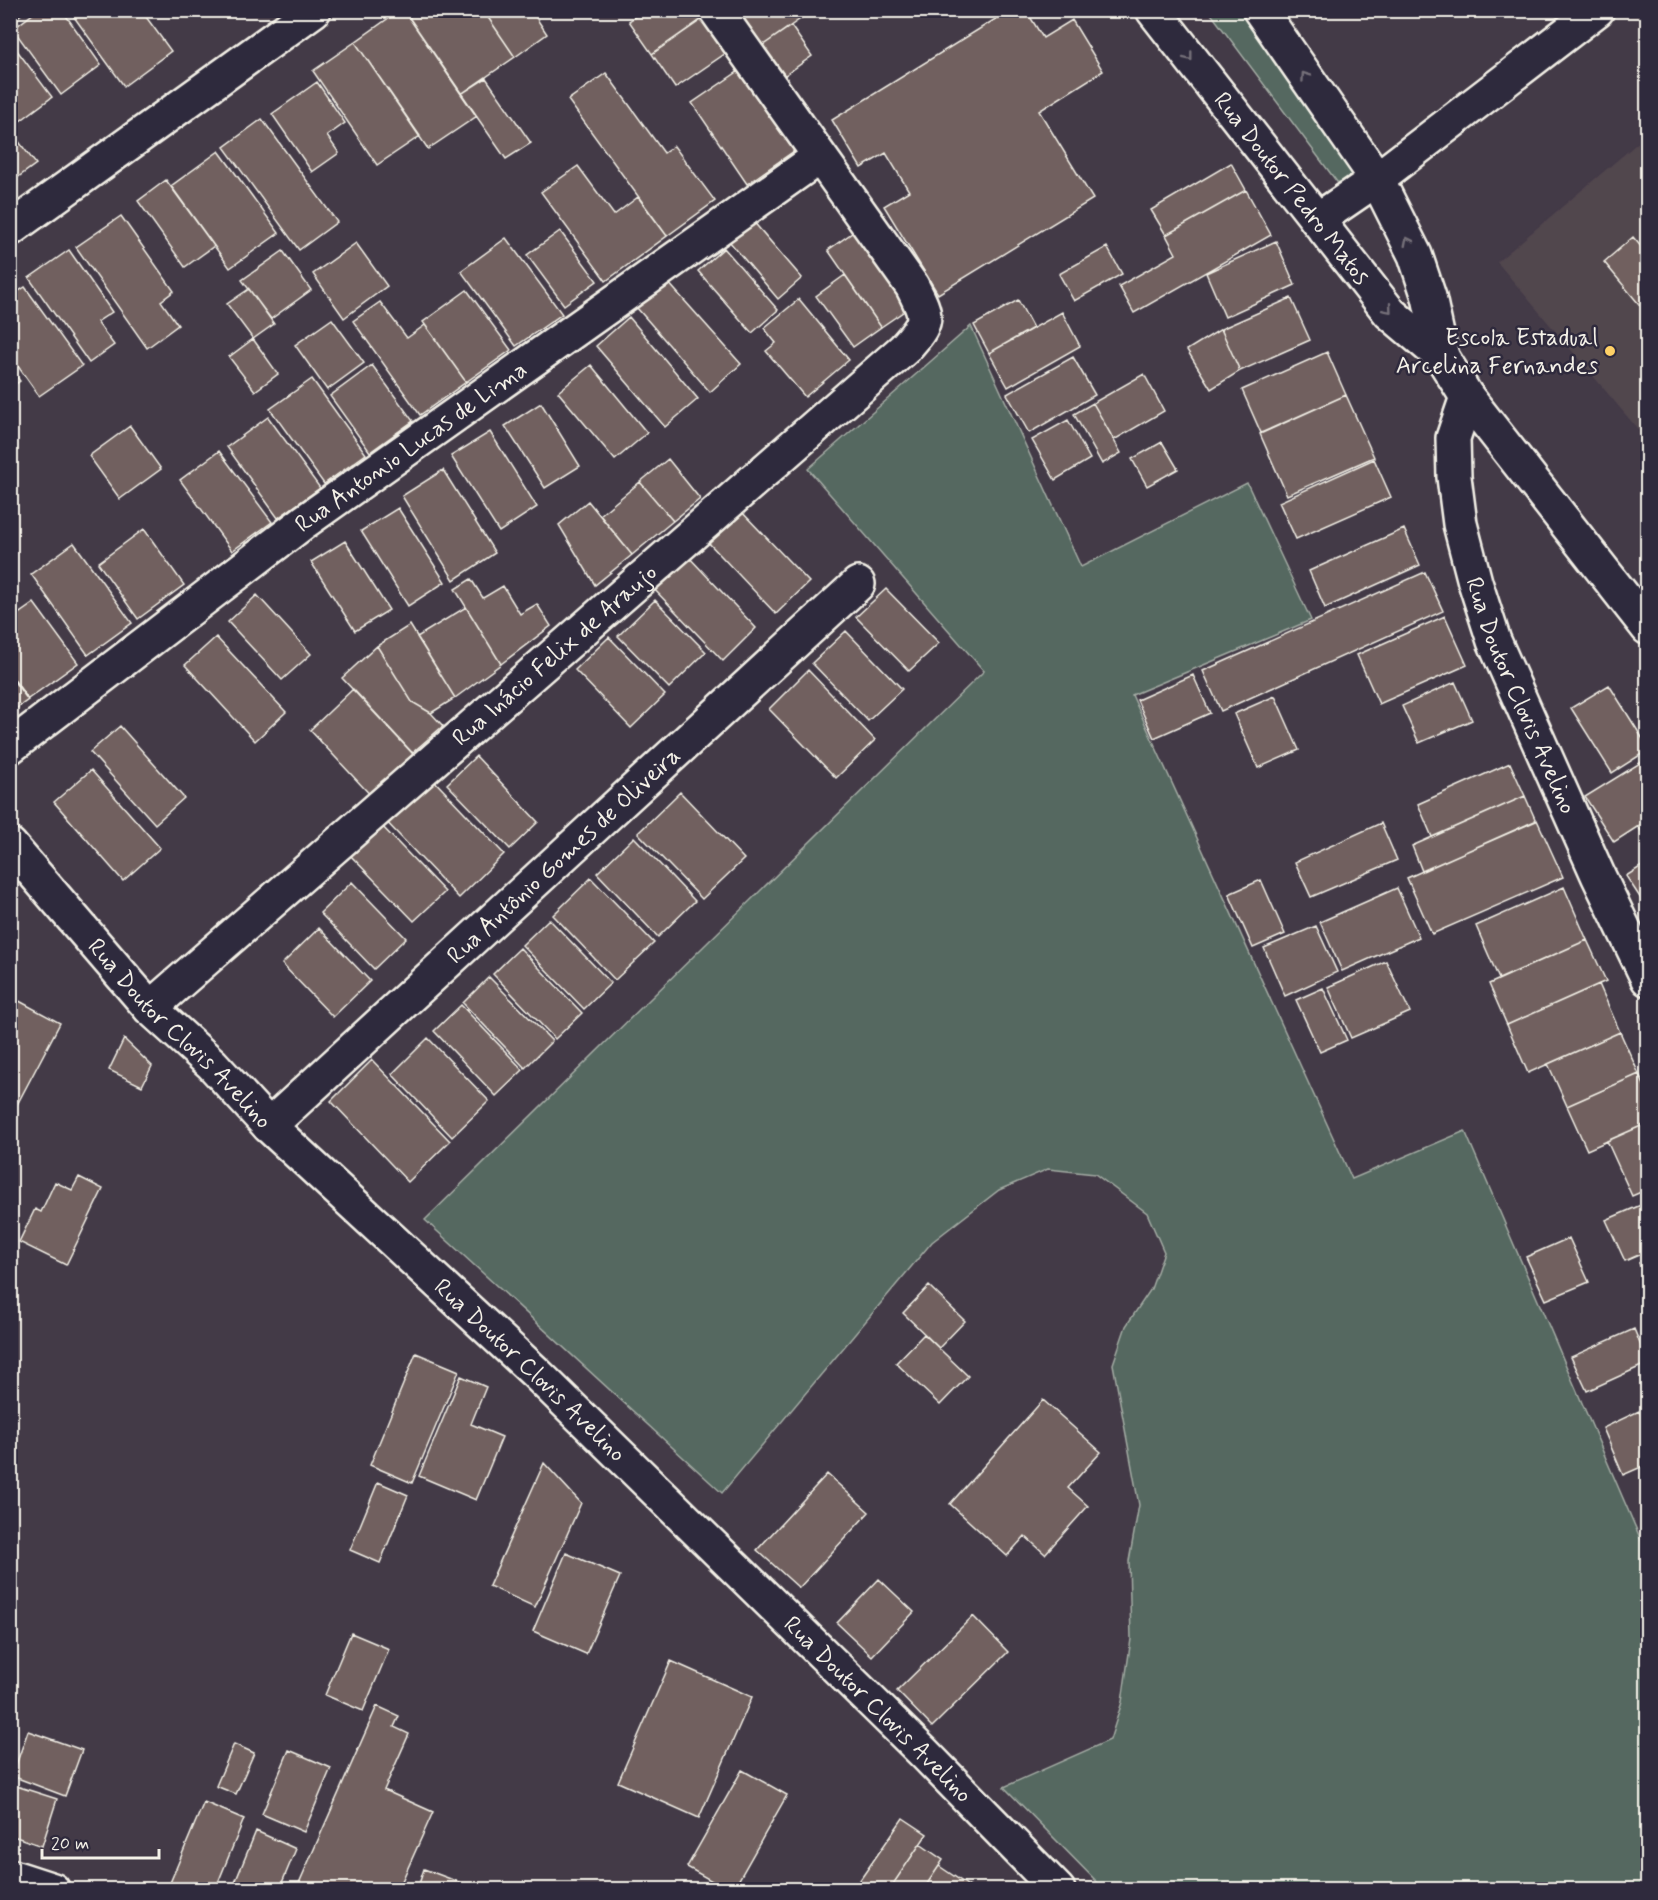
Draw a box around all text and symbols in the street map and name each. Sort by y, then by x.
one-way arrow [1182,50,1193,61]
one-way arrow [1301,71,1312,82]
street label: Rua Doutor Pedro Matos [1206,86,1376,292]
one-way arrow [1404,237,1415,247]
one-way arrow [1381,302,1392,313]
place label: Escola Estadual Arcelina Fernandes [1396,323,1598,382]
marker: Escola Estadual Arcelina Fernandes [1603,344,1617,358]
street label: Rua Antonio Lucas de Lima [289,355,534,540]
street label: Rua Inácio Felix de Araujo [446,558,664,754]
street label: Rua Doutor Clovis Avelino [1457,573,1583,819]
street label: Rua Antônio Gomes de Oliveira [441,741,688,972]
street label: Rua Doutor Clovis Avelino [80,932,278,1136]
street label: Rua Doutor Clovis Avelino [427,1272,632,1469]
street label: Rua Doutor Clovis Avelino [776,1610,978,1810]
scale bar [42,1822,159,1860]
text: 20 m [51,1832,89,1856]

